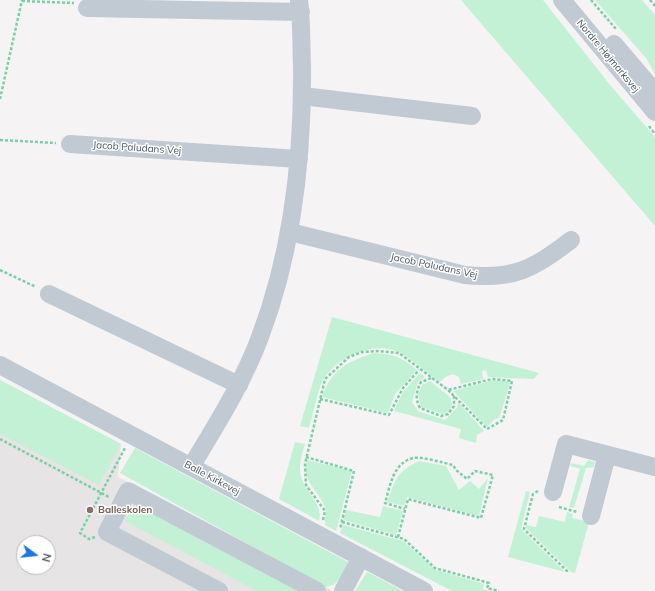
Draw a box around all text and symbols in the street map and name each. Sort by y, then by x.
street label: Nordre Højmarksvej [574,17,642,95]
street label: Jacob Paludans Vej [92,139,182,157]
street label: Jacob Paludans Vej [389,251,479,281]
street label: Balle Kirkevej [182,458,242,498]
place label: Balleskolen [98,504,152,516]
marker: Balleskolen [85,505,95,515]
north arrow [16,535,56,575]
text: N [39,552,54,564]

